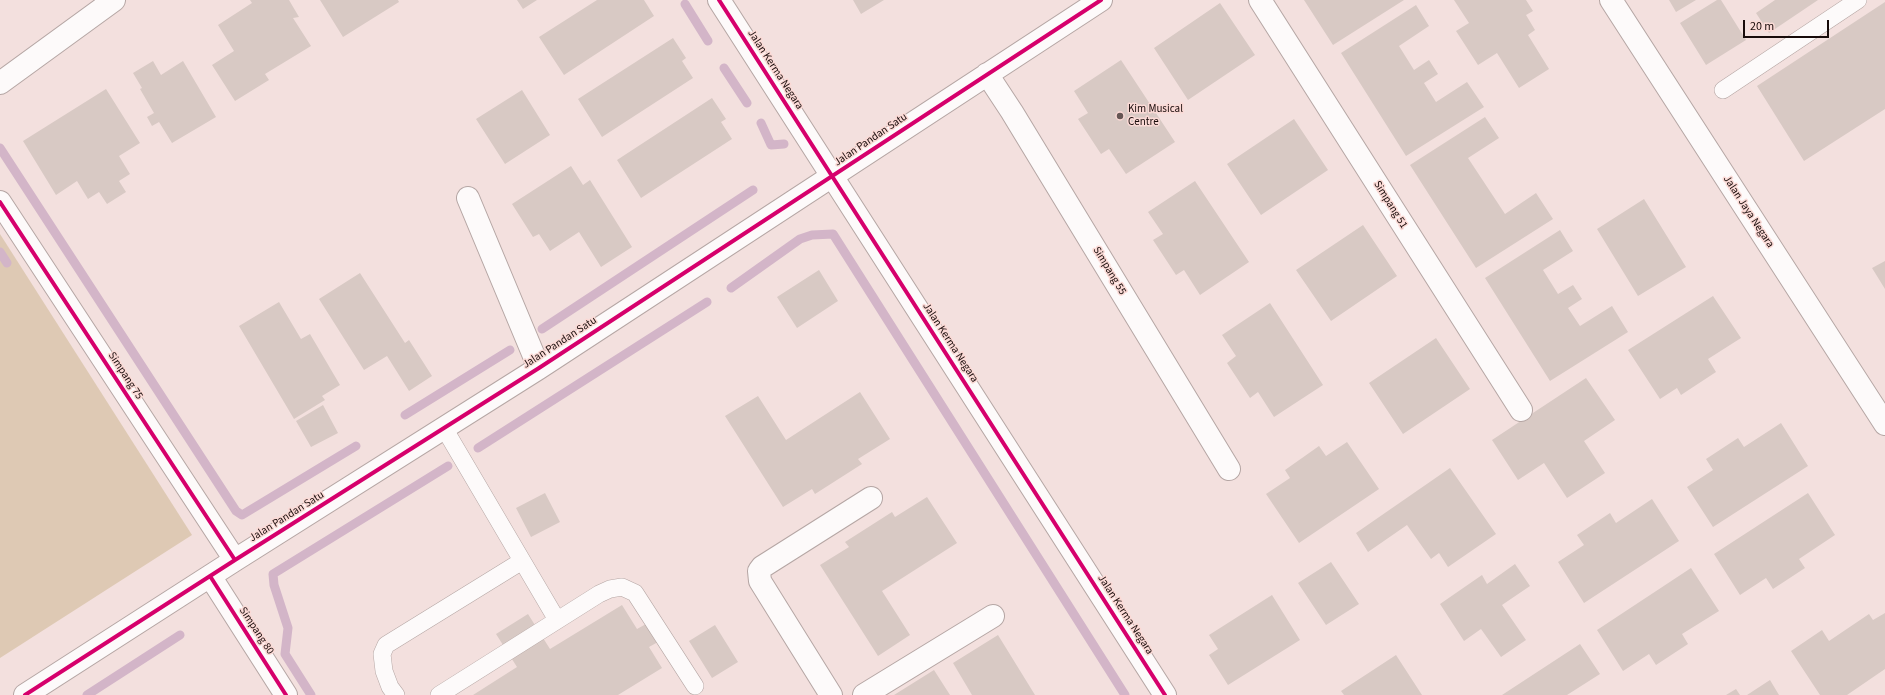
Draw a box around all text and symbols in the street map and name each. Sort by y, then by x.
scale bar [1745,12,1831,38]
text: 20 m [1750,18,1774,35]
street label: Jalan Kerma Negara [744,28,806,112]
place label: Kim Musical Centre [1128,103,1183,129]
street label: Jalan Pandan Satu [832,111,910,169]
marker: Kim Musical Centre [1115,111,1125,121]
street label: Jalan Jaya Negara [1720,173,1776,251]
street label: Simpang 51 [1370,179,1410,231]
street label: Simpang 55 [1089,245,1129,297]
street label: Jalan Kerma Negara [919,301,981,385]
street label: Jalan Pandan Satu [521,314,599,372]
street label: Simpang 75 [105,350,145,402]
street label: Jalan Pandan Satu [247,489,327,545]
street label: Jalan Kerma Negara [1094,573,1156,657]
street label: Simpang 80 [236,605,276,657]

